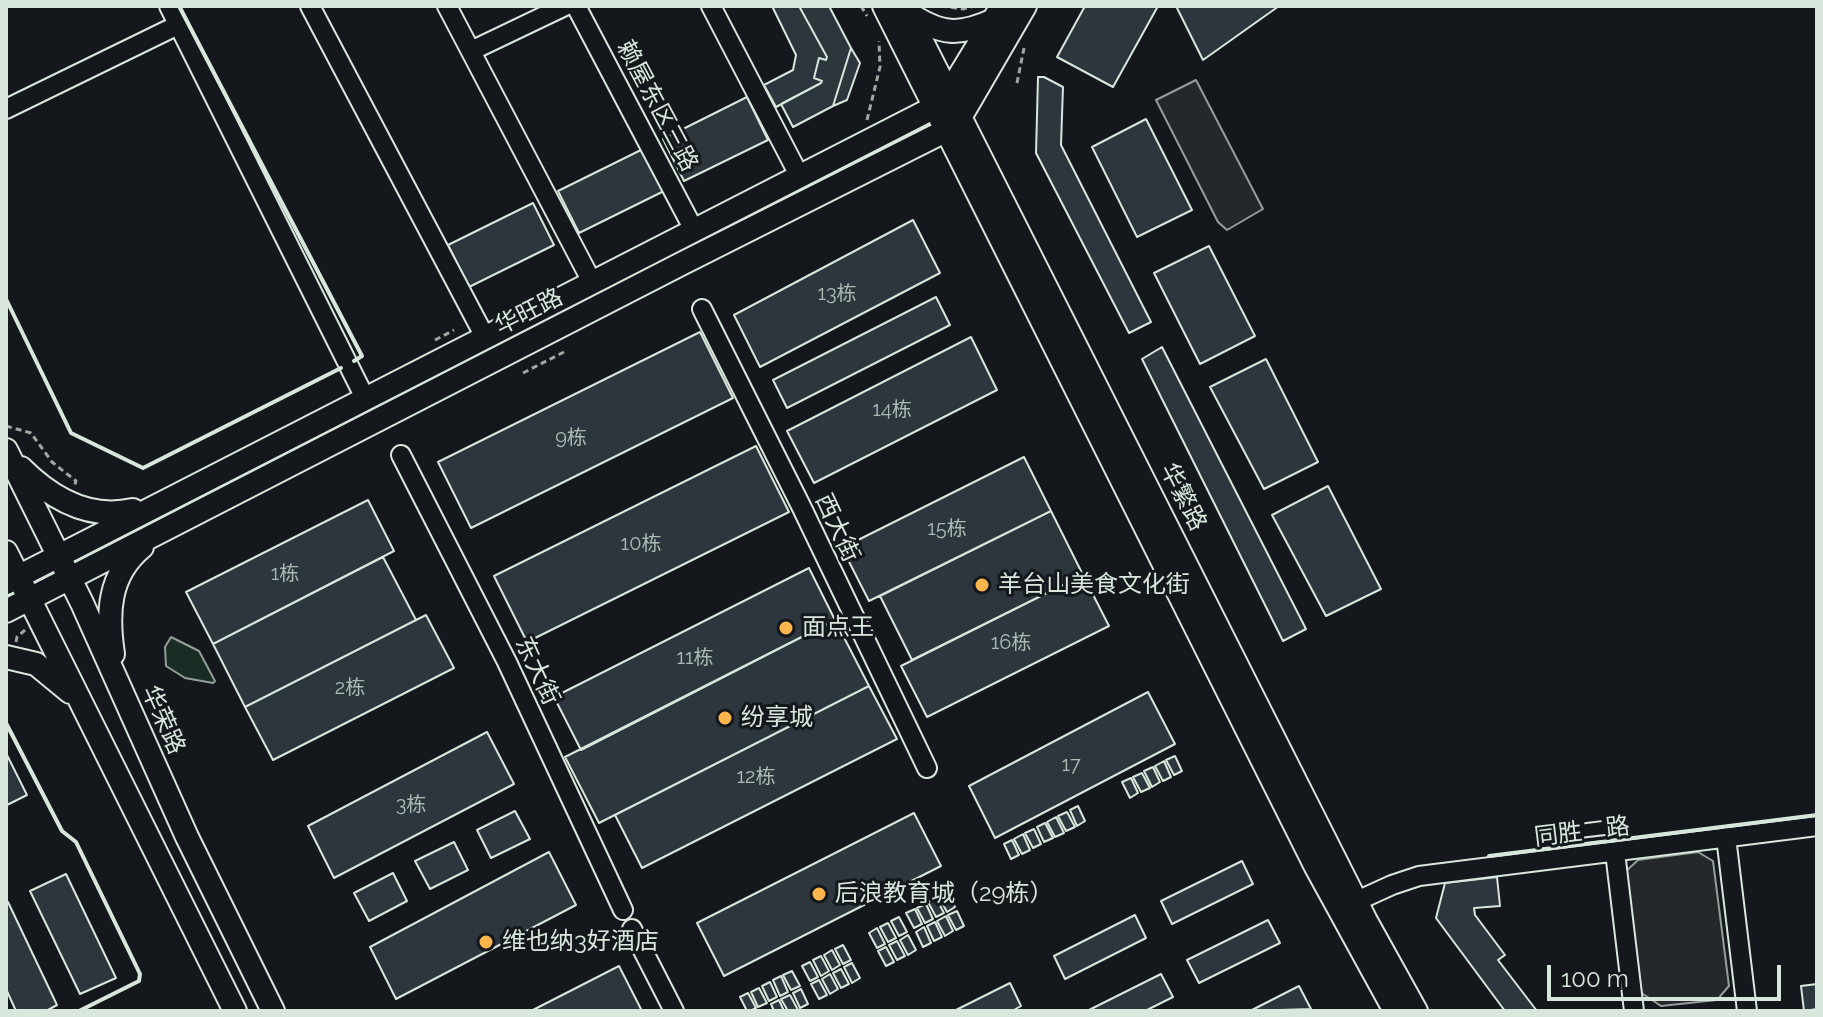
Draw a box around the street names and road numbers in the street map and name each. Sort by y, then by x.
street label: 赖屋东区三路 [610,36,704,176]
street label: 华旺路 [490,283,568,341]
street label: 华繁路 [1154,458,1212,536]
street label: 西大街 [809,489,865,567]
street label: 东大街 [509,632,565,710]
street label: 华荣路 [135,681,191,759]
street label: 同胜二路 [1533,812,1631,852]

